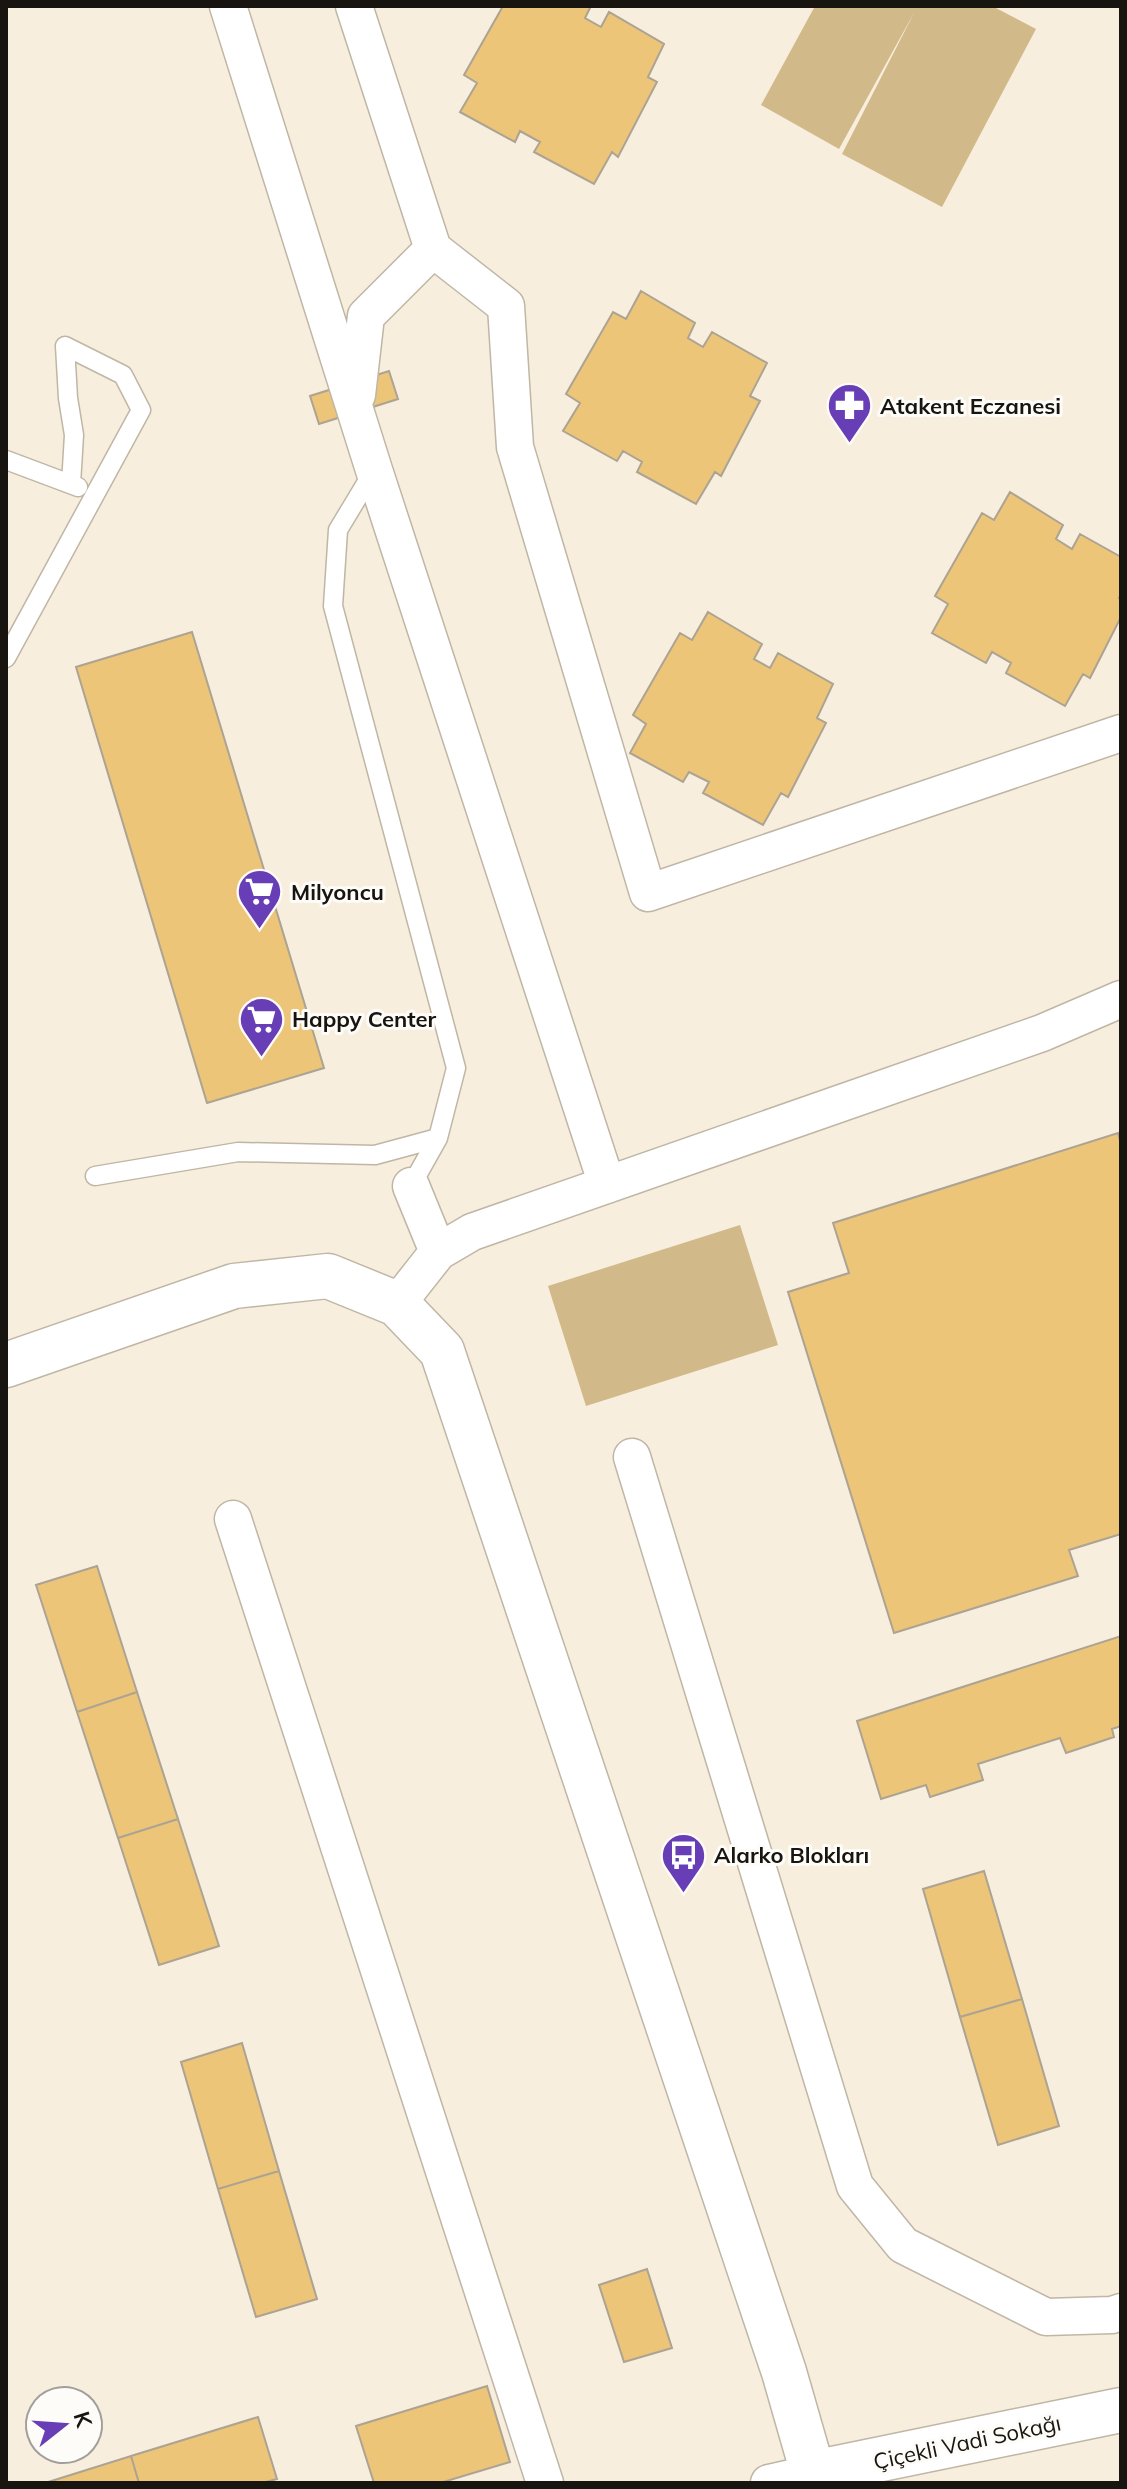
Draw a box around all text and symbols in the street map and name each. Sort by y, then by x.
pharmacy icon: Atakent Eczanesi [825,382,873,445]
place label: Atakent Eczanesi [880,392,1061,420]
supermarket icon: Milyoncu [236,868,284,931]
place label: Milyoncu [291,878,384,906]
supermarket icon: Happy Center [237,995,285,1058]
place label: Happy Center [292,1005,437,1033]
bus stop icon: Alarko Blokları [659,1831,707,1894]
place label: Alarko Blokları [714,1841,869,1869]
north arrow [24,2385,104,2465]
text: K [68,2408,99,2432]
street label: Çiçekli Vadi Sokağı [871,2408,1063,2476]

